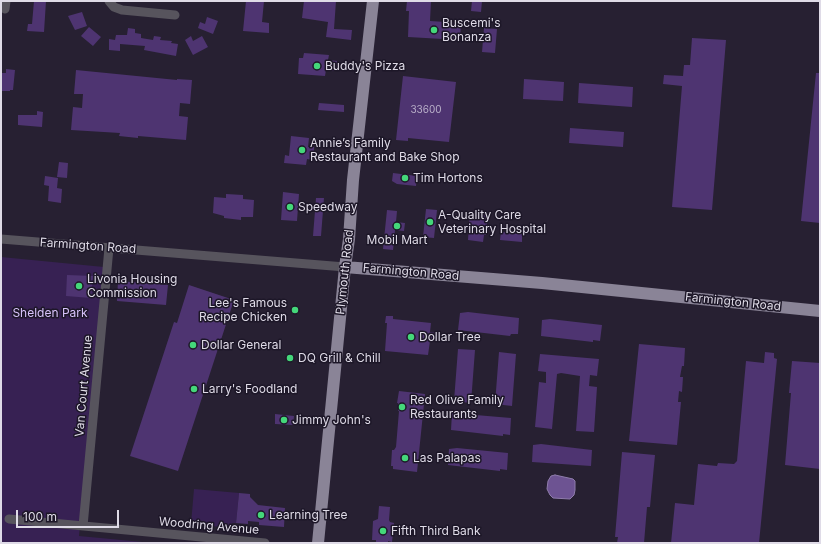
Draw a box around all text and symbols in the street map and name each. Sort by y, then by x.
place label: Buscemi's Bonanza [442,16,500,44]
marker: Buscemi's Bonanza [429,25,439,35]
place label: Buddy's Pizza [325,59,405,73]
marker: Buddy's Pizza [312,61,322,71]
house number: 33600 [410,104,442,116]
place label: Annie’s Family Restaurant and Bake Shop [310,136,460,164]
marker: Annie’s Family Restaurant and Bake Shop [297,145,307,155]
place label: Tim Hortons [413,171,483,185]
marker: Tim Hortons [400,173,410,183]
place label: Speedway [298,200,358,214]
marker: Speedway [285,202,295,212]
place label: A-Quality Care Veterinary Hospital [438,208,546,236]
marker: A-Quality Care Veterinary Hospital [425,217,435,227]
marker: Mobil Mart [392,221,402,231]
street label: Plymouth Road [333,229,357,315]
place label: Mobil Mart [367,233,427,247]
street label: Farmington Road [39,235,137,257]
street label: Farmington Road [362,261,460,283]
place label: Livonia Housing Commission [87,272,177,300]
marker: Livonia Housing Commission [74,281,84,291]
street label: Farmington Road [684,290,782,314]
place label: Lee's Famous Recipe Chicken [199,296,287,324]
marker: Lee's Famous Recipe Chicken [290,305,300,315]
park label: Shelden Park [12,306,88,320]
place label: Dollar Tree [419,330,481,344]
marker: Dollar Tree [406,332,416,342]
street label: Van Court Avenue [72,335,96,437]
place label: Dollar General [201,338,281,352]
marker: Dollar General [188,340,198,350]
place label: DQ Grill & Chill [298,351,381,365]
marker: DQ Grill & Chill [285,353,295,363]
place label: Larry's Foodland [202,382,297,396]
marker: Larry's Foodland [189,384,199,394]
place label: Red Olive Family Restaurants [410,393,504,421]
marker: Red Olive Family Restaurants [397,402,407,412]
place label: Jimmy John's [292,413,371,427]
marker: Jimmy John's [279,415,289,425]
place label: Las Palapas [413,451,481,465]
marker: Las Palapas [400,453,410,463]
scale bar [18,502,121,528]
place label: Learning Tree [269,508,348,522]
text: 100 m [23,509,57,524]
marker: Learning Tree [256,510,266,520]
street label: Woodring Avenue [158,514,260,538]
place label: Fifth Third Bank [391,524,480,538]
marker: Fifth Third Bank [378,526,388,536]

